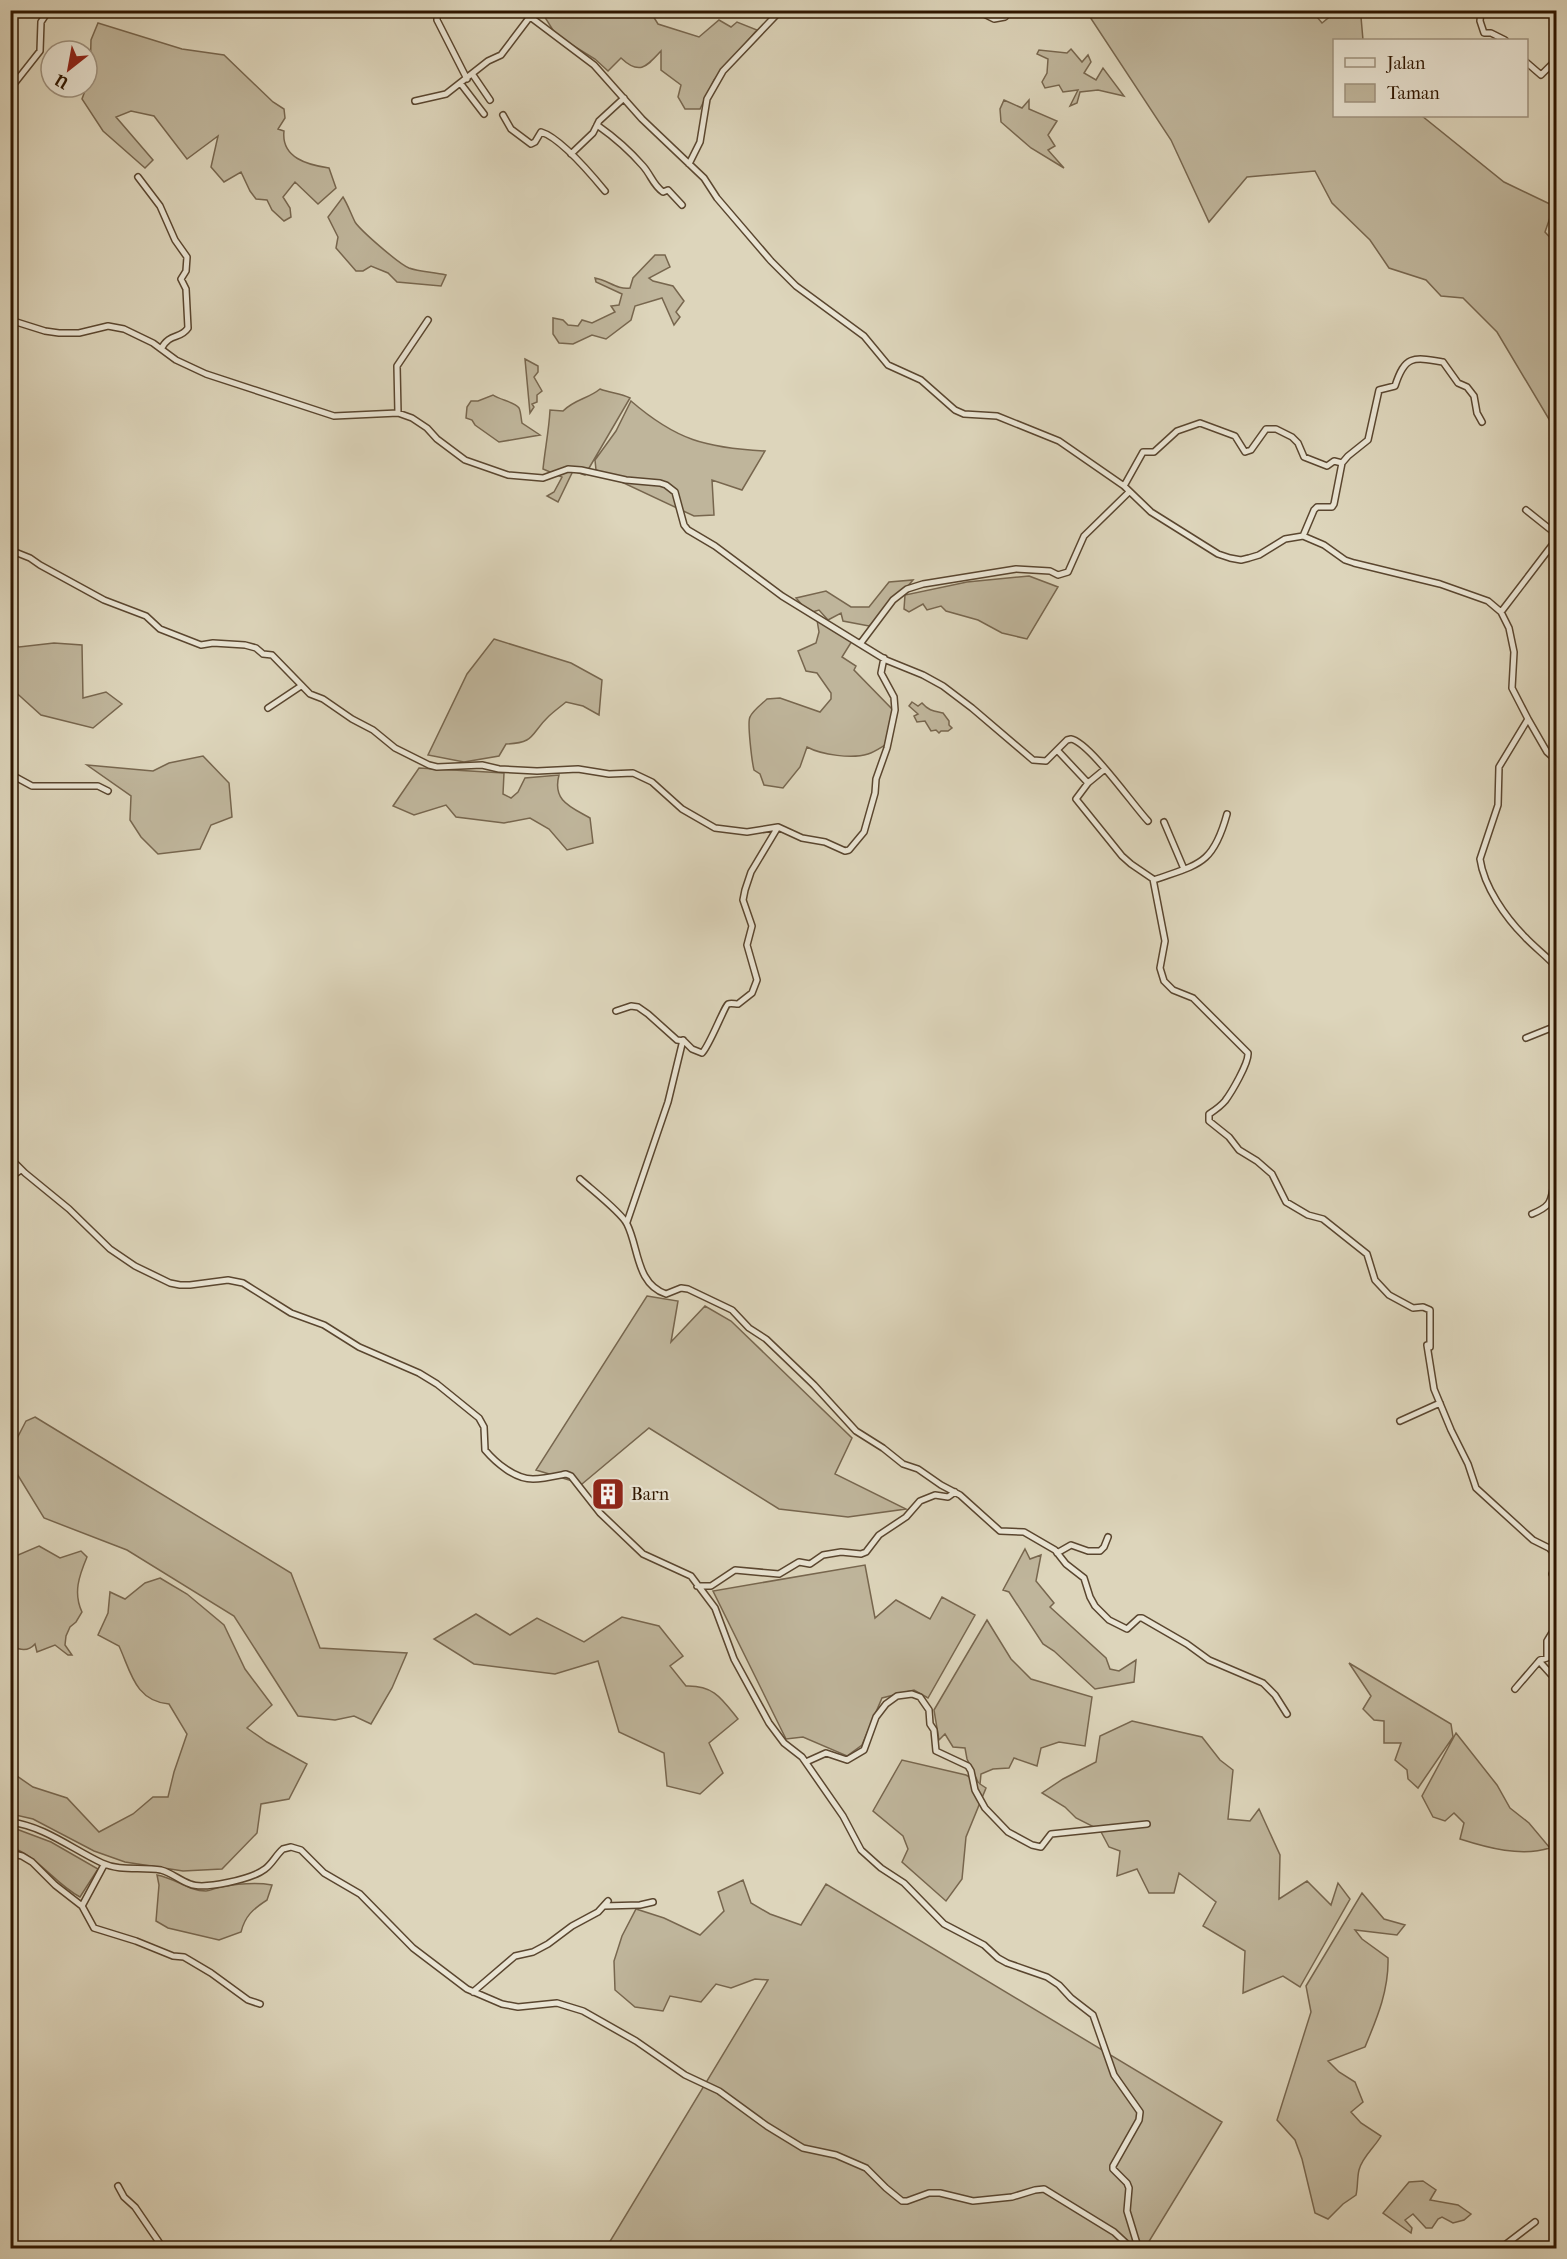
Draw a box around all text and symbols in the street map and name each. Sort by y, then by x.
north arrow [39,39,99,99]
legend [1333,39,1528,117]
text: Jalan [1385,53,1426,74]
text: U [51,70,73,93]
text: Taman [1387,83,1440,104]
building icon: Barn [590,1476,626,1512]
place label: Barn [631,1484,670,1505]

